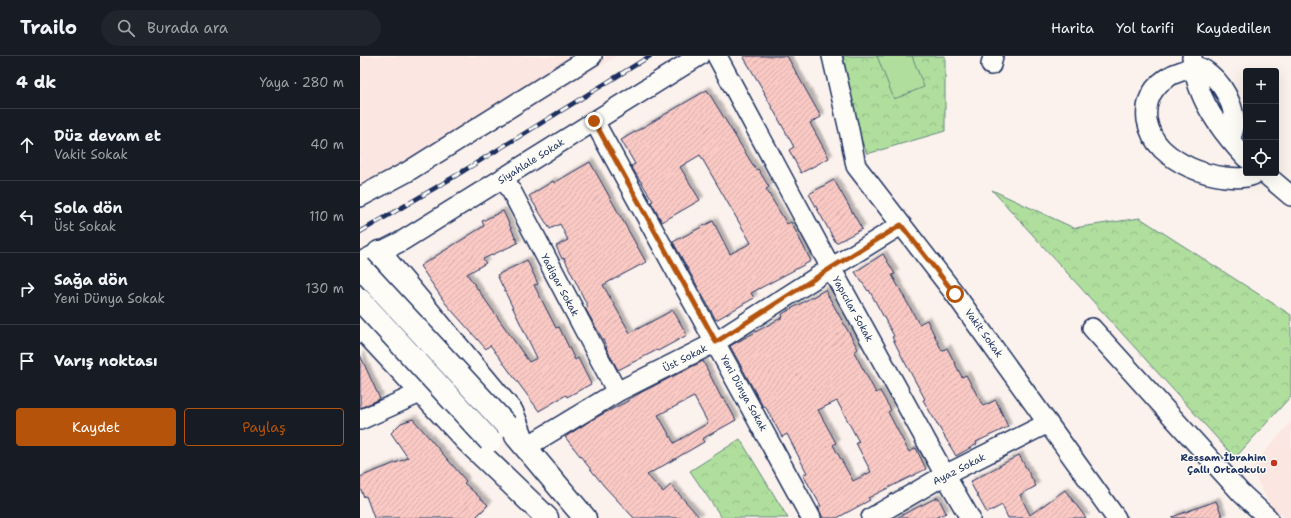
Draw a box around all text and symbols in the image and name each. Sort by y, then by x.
search box [101,10,381,46]
text: Trailo [20,15,77,40]
icon: search [115,17,137,39]
text: Burada ara [147,18,228,38]
text: Harita [1051,19,1094,37]
text: Yol tarifi [1116,19,1174,37]
text: Kaydedilen [1196,19,1271,37]
map controls [1243,68,1279,176]
button: + [1243,68,1279,104]
text: 4 dk [16,71,56,93]
text: Yaya · 280 m [259,74,344,91]
button: − [1243,104,1279,140]
route end [585,112,603,130]
text: Düz devam et [54,126,161,146]
icon: ahead [16,134,38,156]
street label: Siyahlale Sokak [495,135,567,187]
text: 40 m [310,136,344,153]
button: locate [1243,140,1279,176]
text: Vakit Sokak [54,146,128,163]
text: Sola dön [54,198,123,218]
icon: left [16,206,38,228]
text: 110 m [309,208,344,225]
text: Üst Sokak [54,218,116,235]
street label: Yadigar Sokak [538,251,582,319]
text: Sağa dön [54,270,128,290]
street label: Yapıcılar Sokak [830,274,876,344]
icon: right [16,278,38,300]
text: 130 m [306,280,344,297]
route start [946,285,964,303]
text: Yeni Dünya Sokak [54,290,165,307]
street label: Vakit Sokak [962,306,1006,360]
street label: Üst Sokak [661,341,710,375]
icon: arrive [16,350,38,372]
text: Varış noktası [54,351,158,371]
street label: Yeni Dünya Sokak [718,353,770,434]
button: Kaydet [16,408,176,446]
button: Paylaş [184,408,344,446]
street label: Ayaz Sokak [931,450,988,488]
place label: Ressam İbrahim Çallı Ortaokulu [1180,451,1266,476]
marker: Ressam İbrahim Çallı Ortaokulu [1269,458,1279,468]

